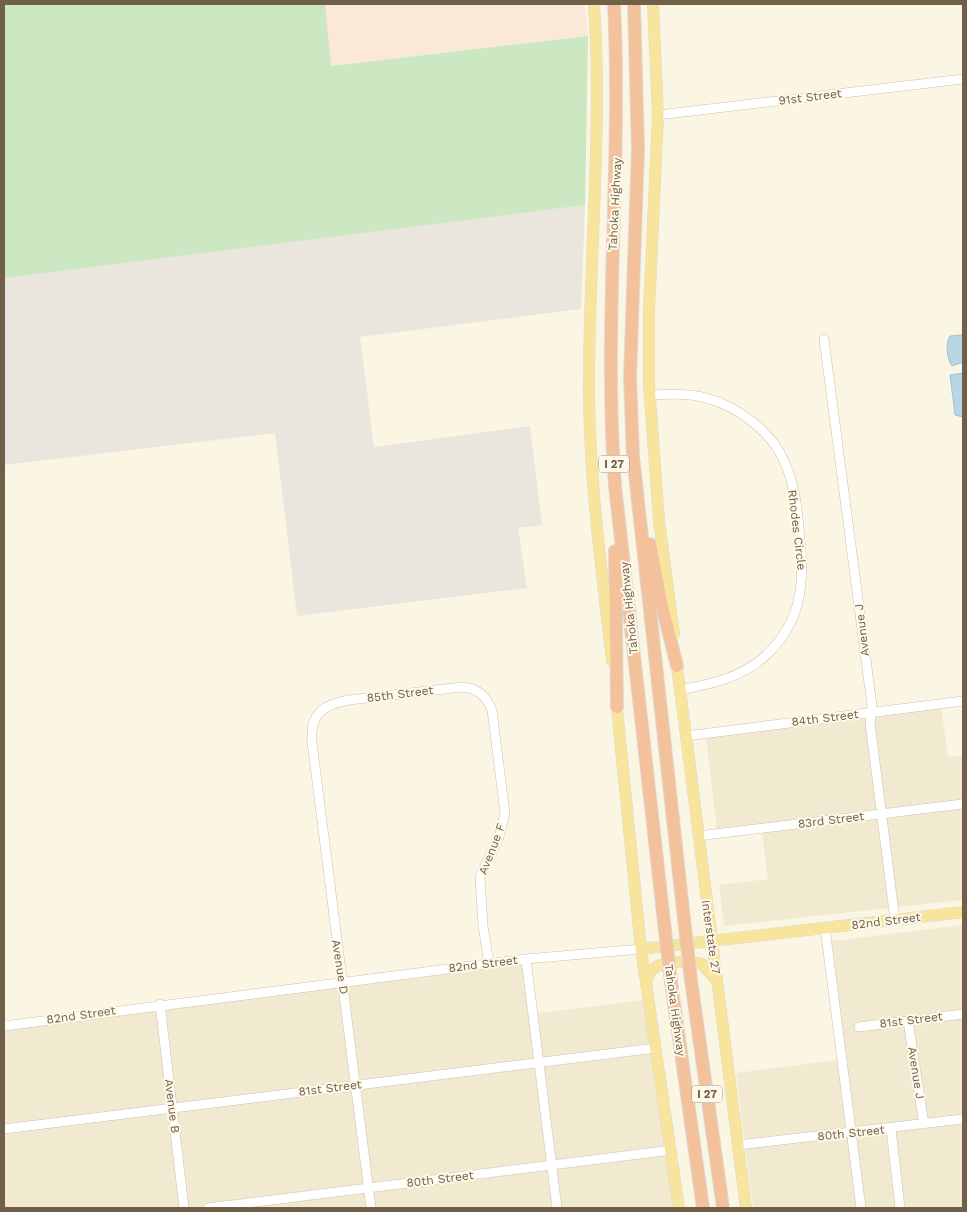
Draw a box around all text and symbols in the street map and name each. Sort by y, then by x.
street label: 91st Street [778,86,842,108]
street label: Tahoka Highway [606,156,624,251]
road number: I 27 [599,456,629,472]
street label: Rhodes Circle [785,489,809,571]
street label: Tahoka Highway [617,560,641,655]
street label: Avenue J [852,603,872,657]
street label: 85th Street [366,683,434,705]
street label: 84th Street [791,707,859,729]
street label: 83rd Street [797,809,865,831]
street label: Avenue F [476,821,508,877]
street label: Interstate 27 [699,899,723,975]
street label: 82nd Street [851,910,921,932]
street label: Avenue D [329,939,351,995]
street label: 82nd Street [448,953,518,975]
street label: Tahoka Highway [662,963,689,1058]
street label: 82nd Street [46,1003,116,1027]
street label: 81st Street [879,1009,943,1031]
street label: Avenue J [905,1046,927,1100]
street label: 81st Street [298,1077,362,1099]
street label: Avenue B [162,1078,182,1134]
road number: I 27 [692,1086,722,1102]
street label: 80th Street [817,1123,885,1143]
street label: 80th Street [406,1168,474,1190]

